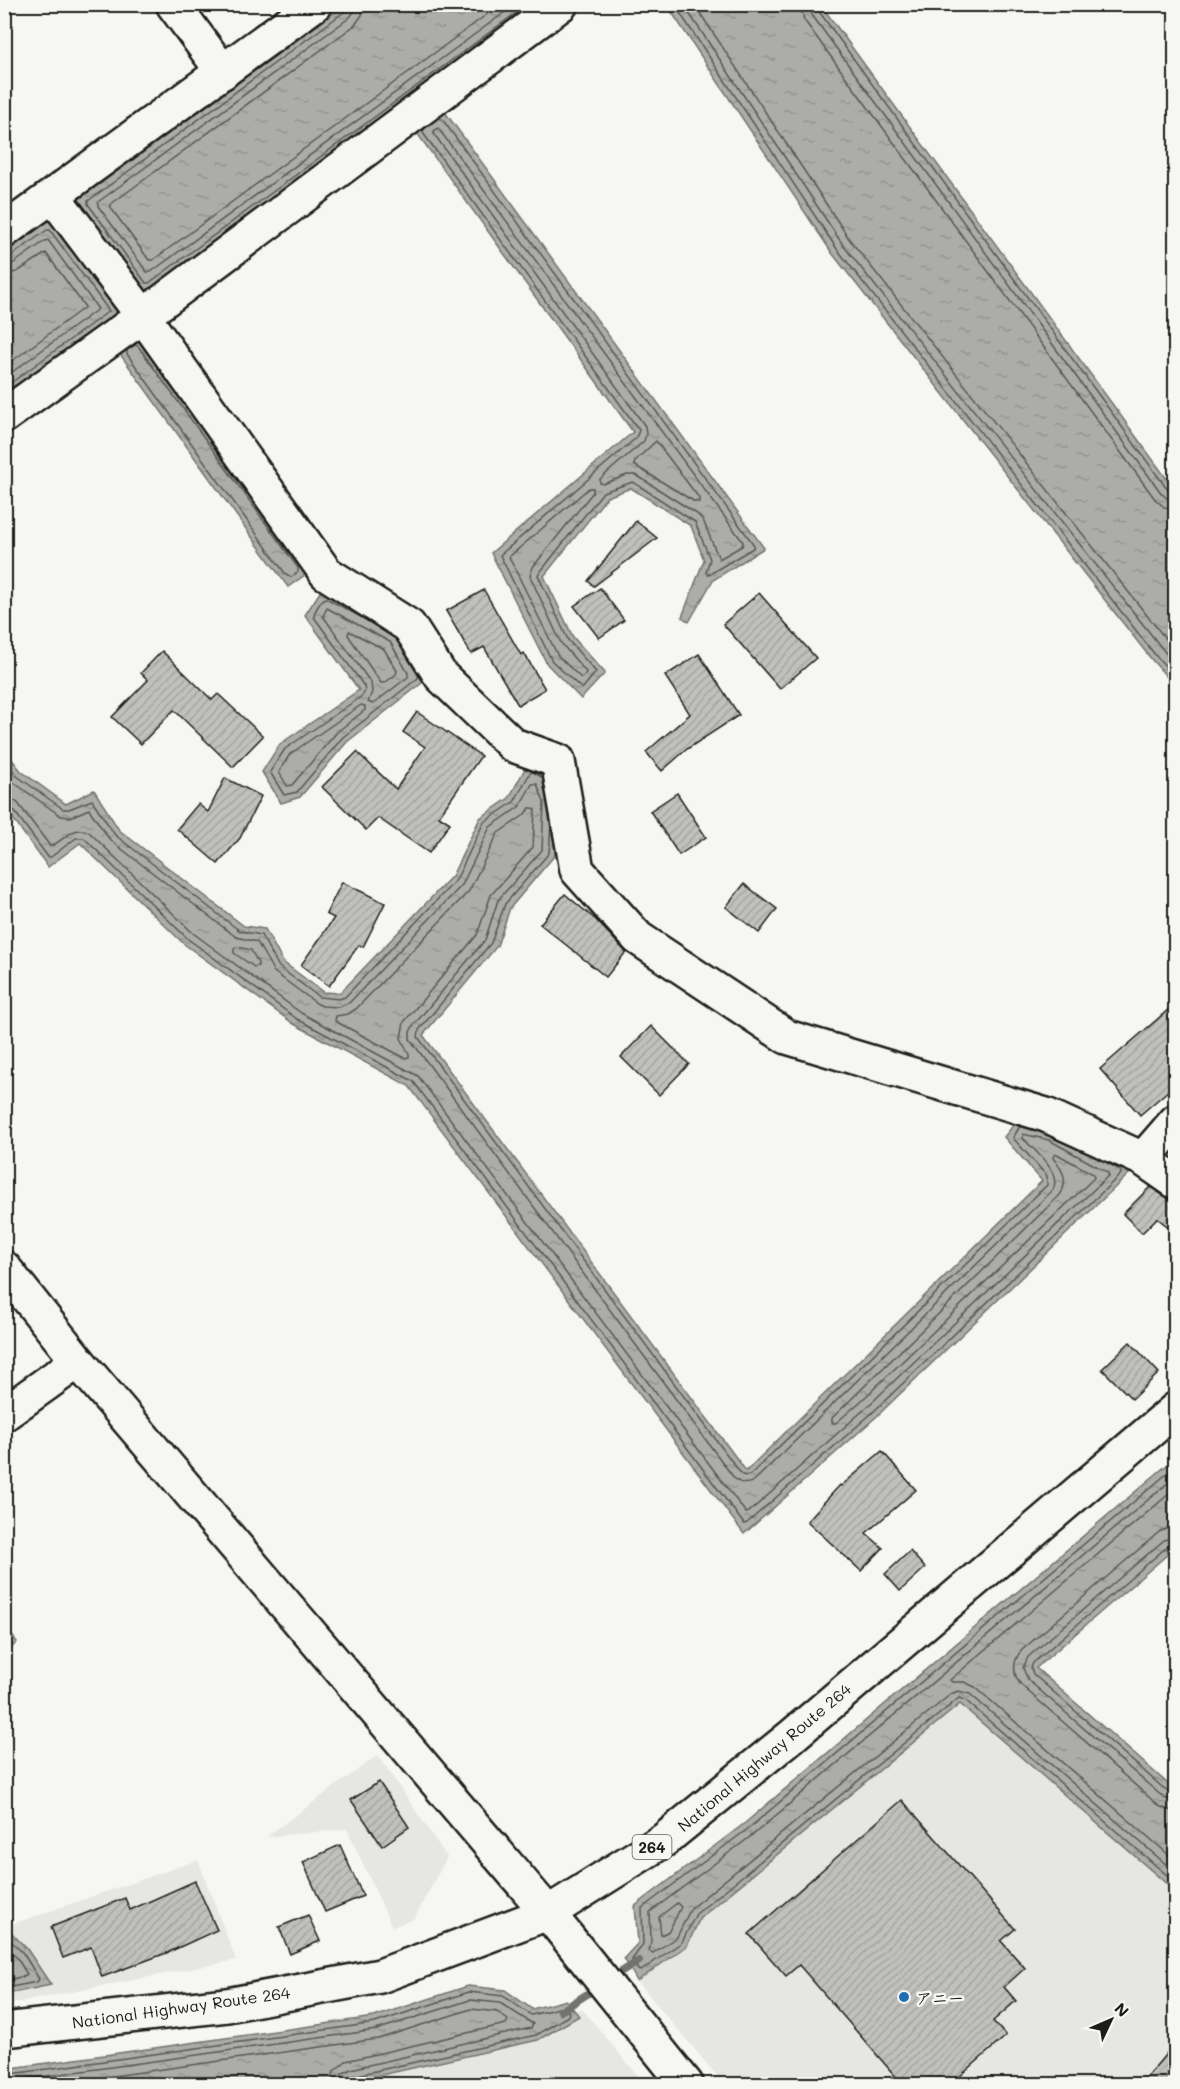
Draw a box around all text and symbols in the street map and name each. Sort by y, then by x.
street label: National Highway Route 264 [673,1678,856,1836]
road number: 264 [632,1835,672,1859]
street label: National Highway Route 264 [71,1981,292,2033]
place label: アニー [916,1987,964,2008]
marker: アニー [897,1990,911,2004]
north arrow [1081,1990,1141,2050]
text: N [1110,1998,1134,2021]

